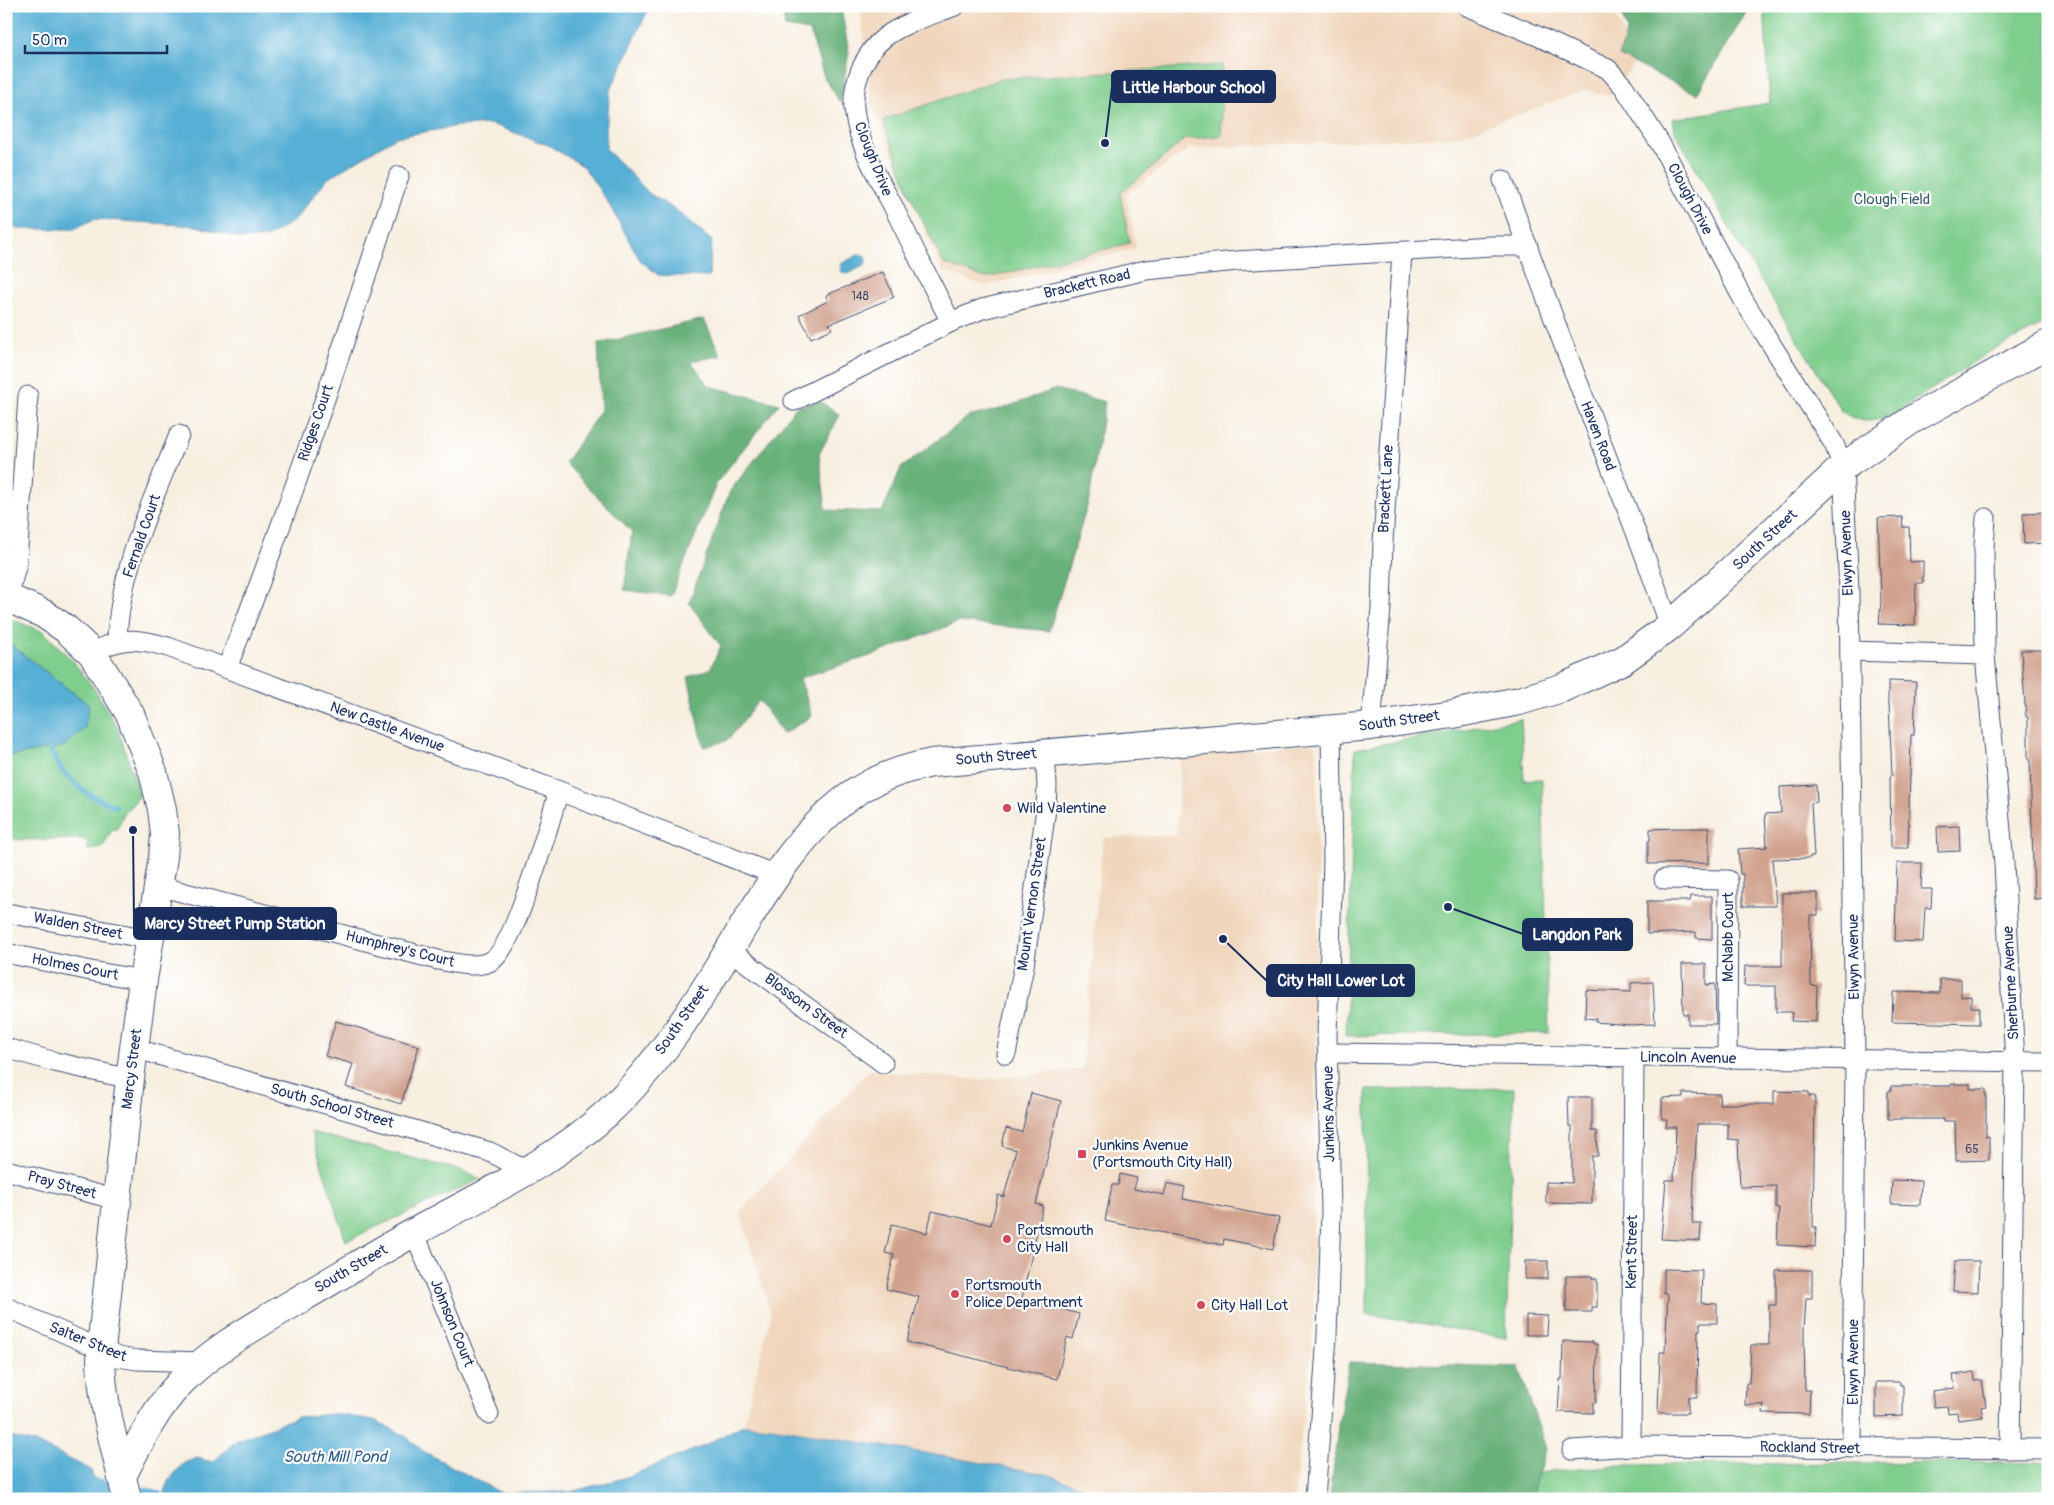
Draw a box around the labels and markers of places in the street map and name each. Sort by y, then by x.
callout: Little Harbour School [1112,71,1275,102]
place label: Wild Valentine [1017,799,1107,818]
marker: Wild Valentine [1001,802,1013,814]
callout: Marcy Street Pump Station [134,908,336,939]
callout: Langdon Park [1523,919,1632,950]
callout: City Hall Lower Lot [1267,965,1414,996]
place label: Junkins Avenue (Portsmouth City Hall) [1092,1136,1233,1172]
marker: Junkins Avenue (Portsmouth City Hall) [1076,1148,1088,1160]
place label: Portsmouth City Hall [1017,1221,1093,1257]
marker: Portsmouth City Hall [1001,1233,1013,1245]
place label: Portsmouth Police Department [965,1276,1084,1312]
marker: Portsmouth Police Department [949,1288,961,1300]
place label: City Hall Lot [1211,1296,1289,1315]
marker: City Hall Lot [1195,1299,1207,1311]

